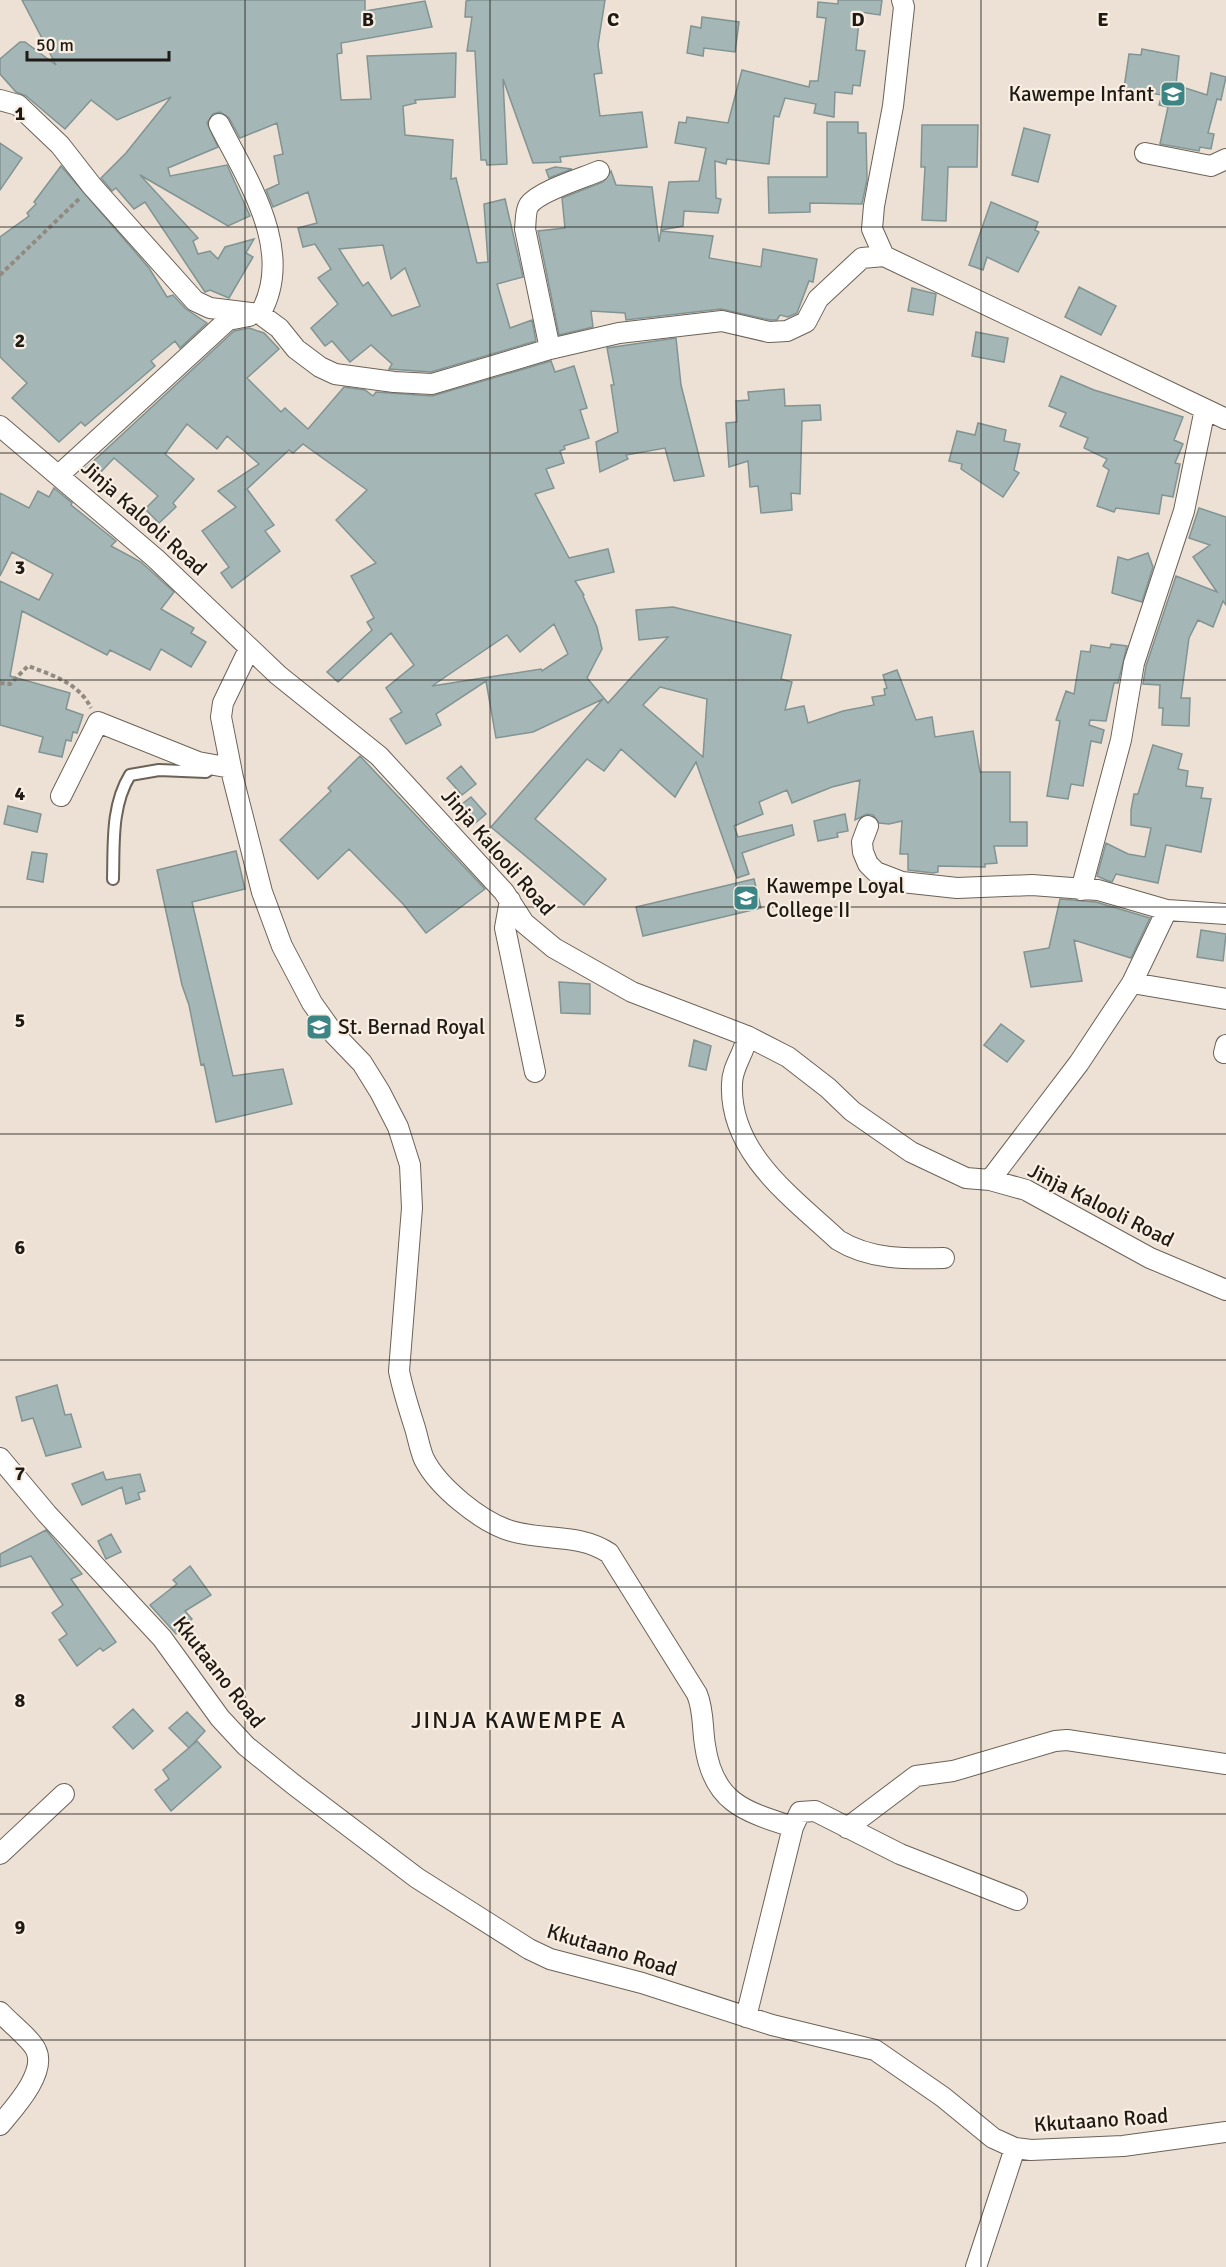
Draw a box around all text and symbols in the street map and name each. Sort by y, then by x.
text: B [362,7,374,32]
text: C [607,7,619,32]
text: D [851,7,865,32]
text: E [1097,7,1109,32]
scale bar [27,24,170,62]
text: 50 m [36,34,74,56]
school or university icon: Kawempe Infant [1158,79,1188,109]
place label: Kawempe Infant [1009,81,1154,107]
text: 1 [15,101,26,126]
text: 2 [15,328,25,353]
street label: Jinja Kalooli Road [76,455,212,581]
text: 3 [15,555,25,580]
text: 4 [15,781,26,806]
street label: Jinja Kalooli Road [436,783,560,921]
place label: Kawempe Loyal College II [766,873,905,923]
school or university icon: Kawempe Loyal College II [731,883,761,913]
text: 5 [15,1008,25,1033]
school or university icon: St. Bernad Royal [304,1012,334,1042]
place label: St. Bernad Royal [338,1014,485,1040]
street label: Jinja Kalooli Road [1024,1157,1178,1253]
text: 6 [15,1235,26,1260]
text: 7 [15,1461,26,1486]
street label: Kkutaano Road [167,1611,271,1733]
text: 8 [15,1688,26,1713]
district label: JINJA KAWEMPE A [411,1705,627,1735]
text: 9 [15,1915,26,1940]
street label: Kkutaano Road [544,1918,680,1982]
street label: Kkutaano Road [1033,2102,1169,2138]

